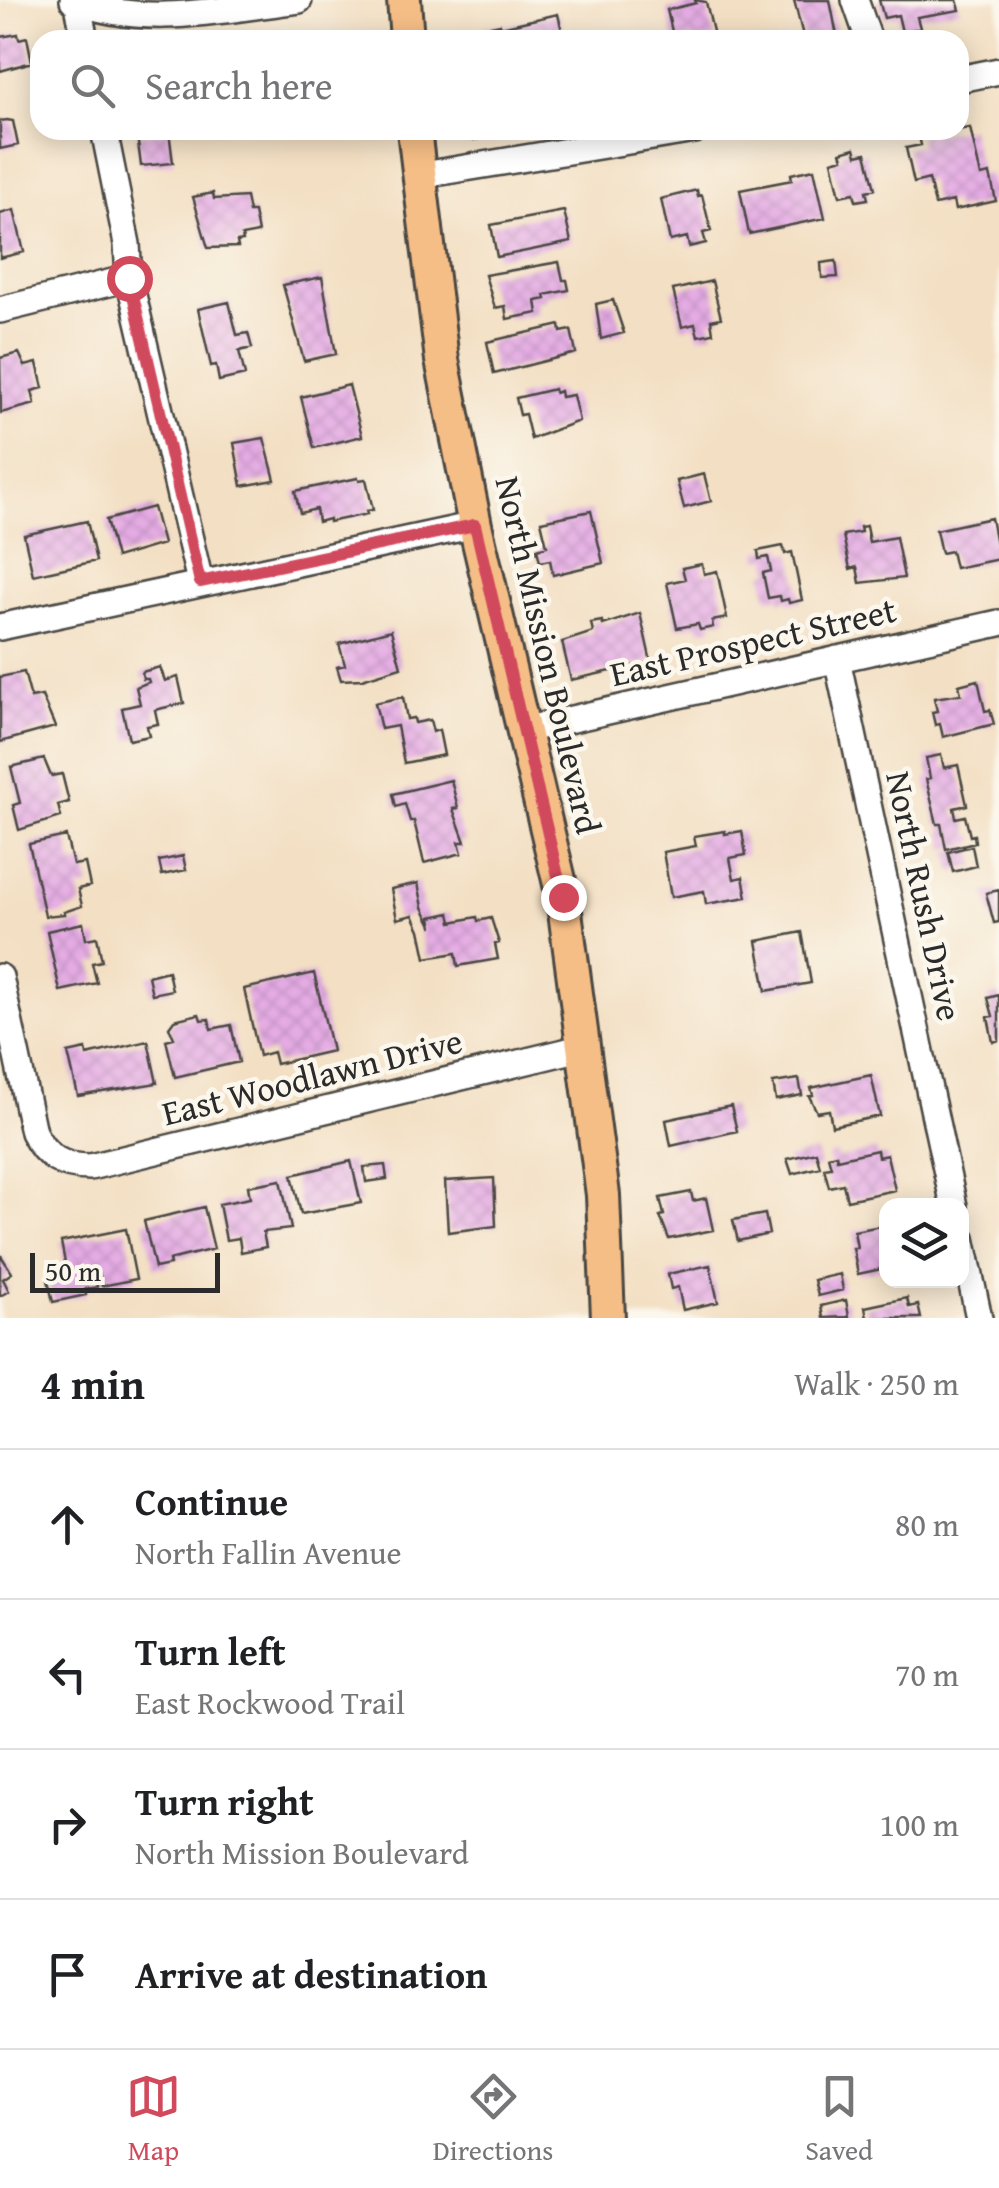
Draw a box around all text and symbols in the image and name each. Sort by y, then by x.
search box [30,30,969,140]
text: Search here [145,57,333,113]
icon: search [65,58,120,113]
route start [107,256,153,302]
street label: North Mission Boulevard [483,471,614,839]
street label: East Prospect Street [605,584,901,699]
street label: North Rush Drive [873,766,976,1025]
route end [541,875,587,921]
street label: East Woodlawn Drive [156,1015,467,1138]
map controls [879,1198,969,1288]
button: layers [879,1198,969,1288]
scale bar [30,1248,220,1292]
text: 50 m [45,1250,101,1291]
text: 4 min [40,1353,145,1414]
text: Walk · 250 m [794,1360,959,1407]
text: Continue [135,1473,288,1529]
icon: ahead [40,1497,95,1552]
text: 80 m [895,1501,959,1548]
text: North Fallin Avenue [135,1529,402,1576]
text: Turn left [135,1623,286,1679]
icon: left [40,1647,95,1702]
text: 70 m [895,1651,959,1698]
text: East Rockwood Trail [135,1679,405,1726]
text: Turn right [135,1773,314,1829]
icon: right [40,1797,95,1852]
text: 100 m [880,1801,959,1848]
text: North Mission Boulevard [135,1829,469,1876]
text: Arrive at destination [135,1946,488,2002]
icon: arrive [40,1947,95,2002]
tab: Map [126,2069,181,2170]
tab: Directions [433,2069,553,2170]
tab: Saved [805,2069,873,2170]

